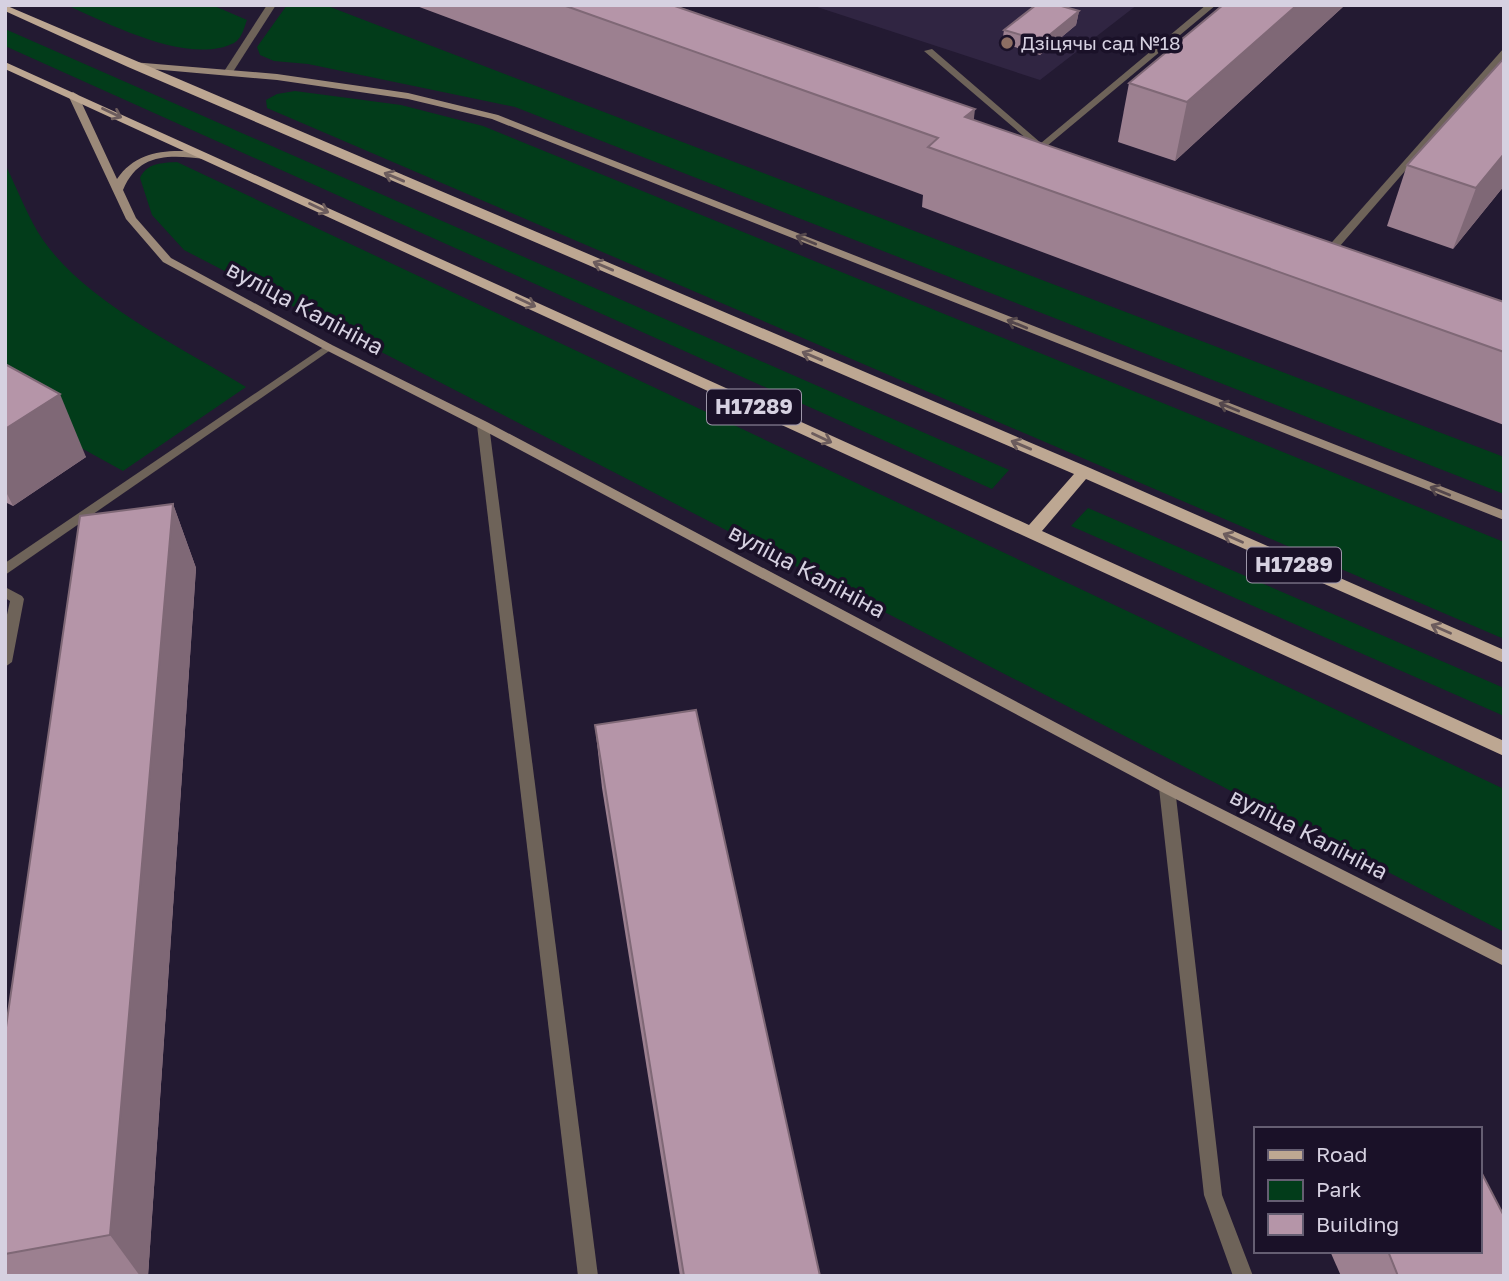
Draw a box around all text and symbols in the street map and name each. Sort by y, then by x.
place label: Дзіцячы сад №18 [1021,31,1181,54]
marker: Дзіцячы сад №18 [999,35,1015,51]
one-way arrow [101,107,123,120]
one-way arrow [384,169,405,182]
one-way arrow [308,202,329,215]
one-way arrow [795,232,817,245]
street label: вуліца Калініна [222,254,389,360]
one-way arrow [593,259,614,272]
one-way arrow [515,296,536,310]
one-way arrow [1007,316,1029,329]
one-way arrow [802,349,823,362]
road number: Н17289 [707,390,801,424]
one-way arrow [1218,400,1240,413]
one-way arrow [811,432,832,445]
one-way arrow [1011,438,1032,451]
one-way arrow [1430,484,1452,497]
street label: вуліца Калініна [724,517,891,623]
one-way arrow [1223,531,1244,544]
road number: Н17289 [1247,548,1341,582]
one-way arrow [1431,622,1452,635]
street label: вуліца Калініна [1226,781,1393,885]
legend [1254,1127,1481,1253]
text: Road [1316,1141,1367,1167]
text: Park [1316,1176,1362,1202]
text: Building [1316,1211,1399,1237]

